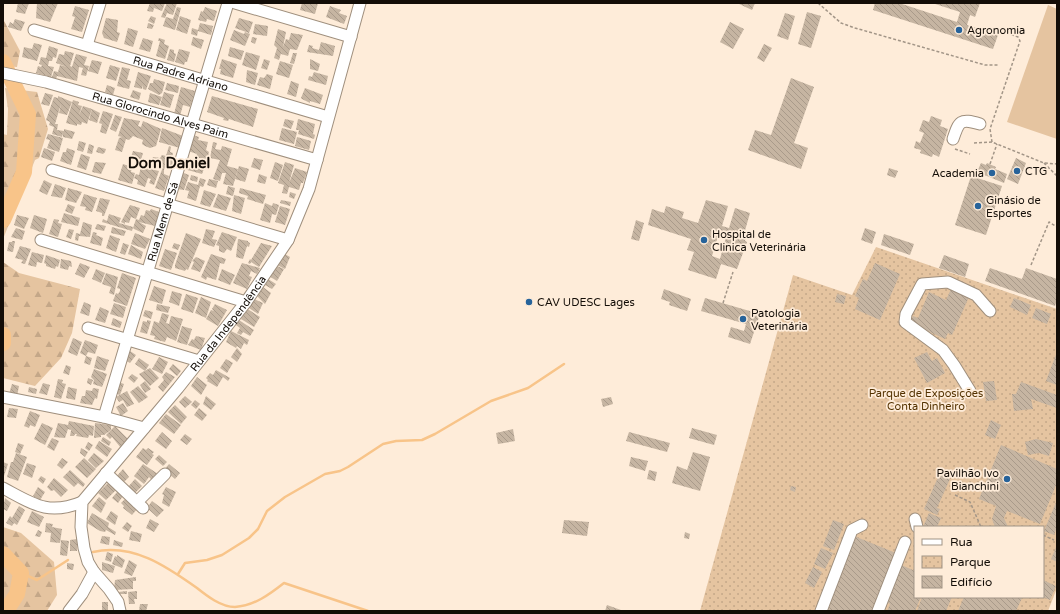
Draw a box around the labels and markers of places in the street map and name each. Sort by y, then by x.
place label: Agronomia [967,24,1025,37]
marker: Agronomia [954,25,964,35]
place label: CTG [1025,165,1047,178]
marker: CTG [1012,166,1022,176]
place label: Academia [932,167,984,180]
marker: Academia [987,168,997,178]
place label: Ginásio de Esportes [986,194,1041,220]
marker: Ginásio de Esportes [973,201,983,211]
place label: Hospital de Clinica Veterinária [712,228,806,254]
marker: Hospital de Clinica Veterinária [699,235,709,245]
place label: CAV UDESC Lages [537,296,635,309]
marker: CAV UDESC Lages [524,297,534,307]
place label: Patologia Veterinária [751,307,808,333]
marker: Patologia Veterinária [738,314,748,324]
place label: Pavilhão Ivo Bianchini [937,467,999,493]
marker: Pavilhão Ivo Bianchini [1002,474,1012,484]

